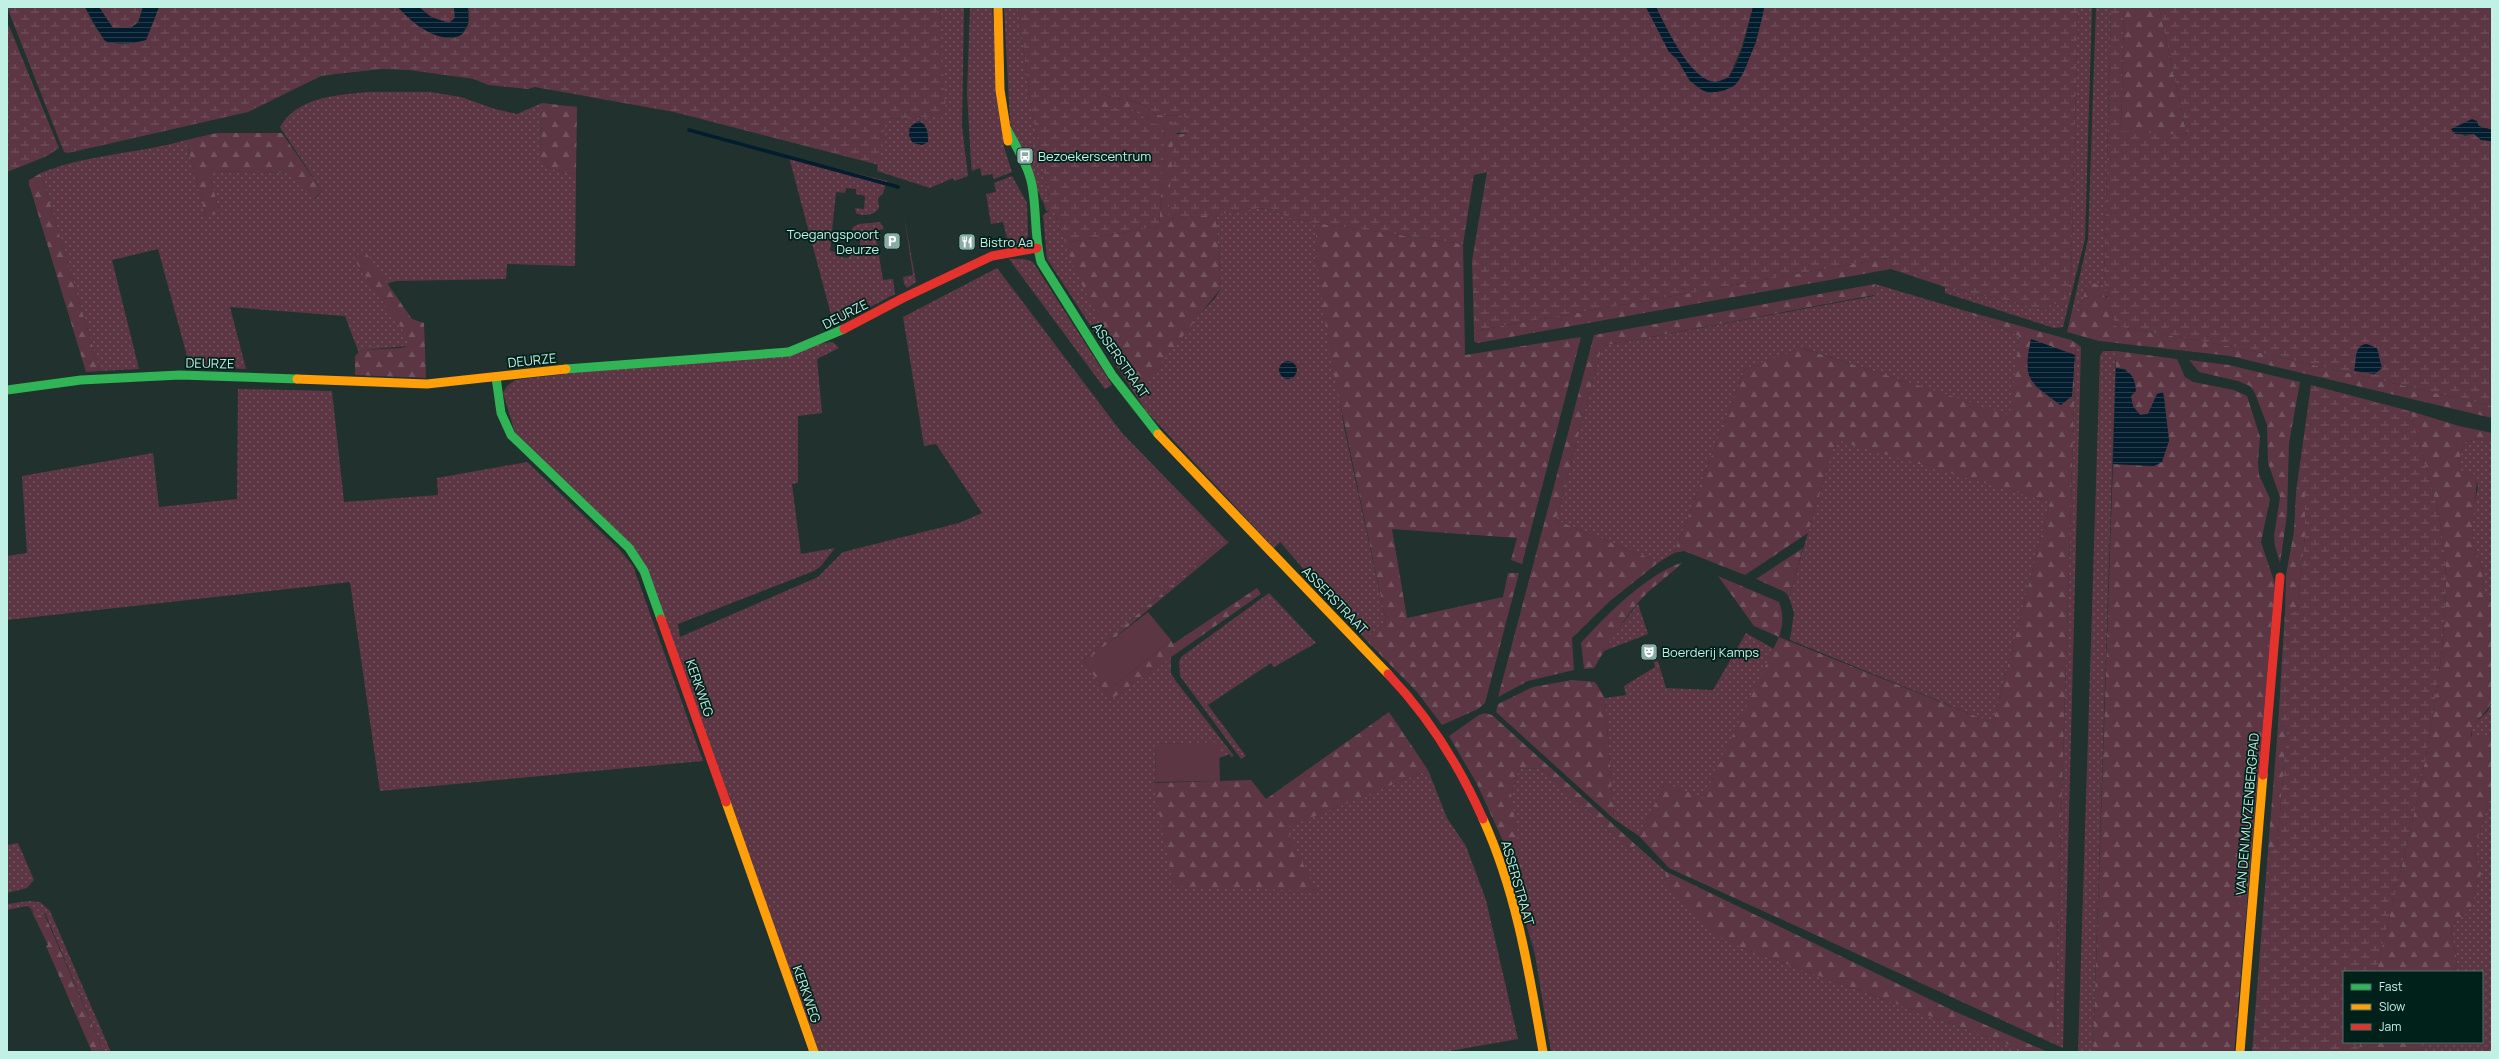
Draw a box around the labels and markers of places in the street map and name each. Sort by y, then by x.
bus stop icon: Bezoekerscentrum [1015,146,1035,166]
place label: Bezoekerscentrum [1038,147,1151,165]
place label: Toegangspoort Deurze [787,225,879,258]
parking icon: Toegangspoort Deurze [882,231,902,251]
restaurant icon: Bistro Aa [957,232,977,252]
place label: Bistro Aa [980,233,1033,251]
theatre icon: Boerderij Kamps [1639,642,1659,662]
place label: Boerderij Kamps [1662,643,1759,661]

